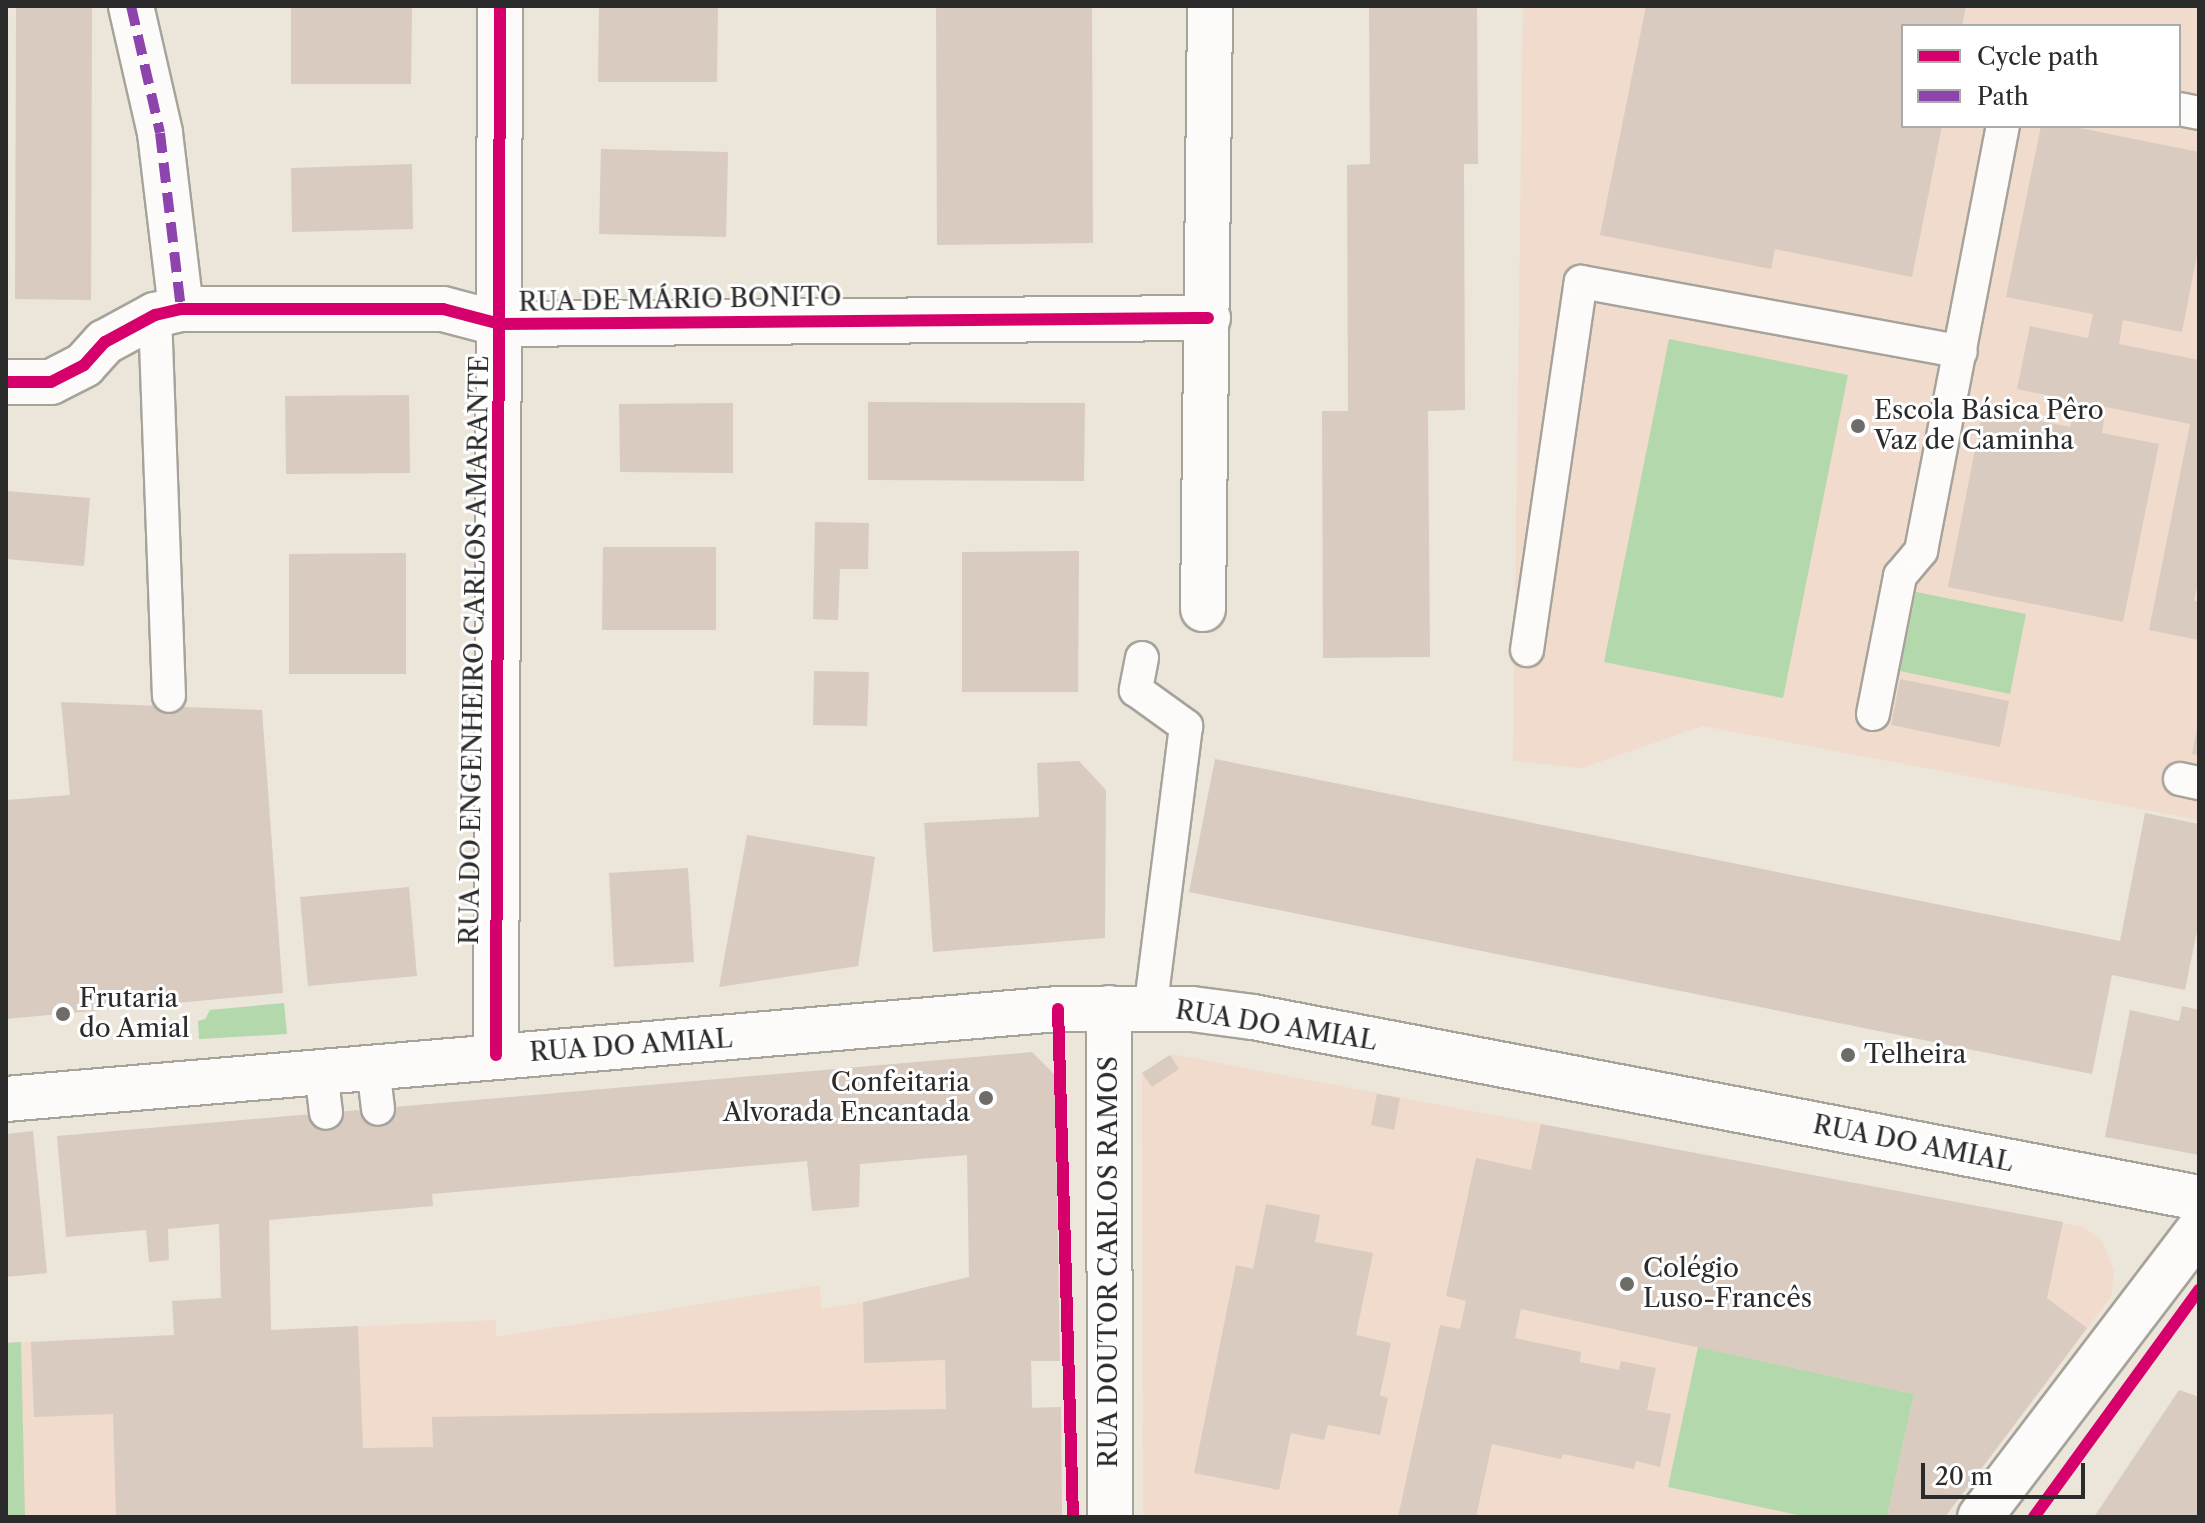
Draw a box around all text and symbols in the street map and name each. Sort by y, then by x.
legend [1901,24,2181,128]
text: Cycle path [1977,42,2099,71]
text: Path [1977,82,2029,111]
street label: RUA DE MÁRIO BONITO [518,282,842,318]
street label: RUA DO ENGENHEIRO CARLOS AMARANTE [454,354,496,946]
place label: Escola Básica Pêro Vaz de Caminha [1874,395,2104,456]
marker: Escola Básica Pêro Vaz de Caminha [1849,417,1867,435]
place label: Frutaria do Amial [79,983,191,1044]
street label: RUA DO AMIAL [1172,995,1380,1057]
marker: Frutaria do Amial [54,1005,72,1023]
street label: RUA DO AMIAL [528,1023,734,1069]
place label: Telheira [1864,1039,1967,1071]
marker: Telheira [1839,1046,1857,1064]
street label: RUA DOUTOR CARLOS RAMOS [1093,1055,1125,1469]
place label: Confeitaria Alvorada Encantada [723,1067,970,1128]
marker: Confeitaria Alvorada Encantada [977,1089,995,1107]
street label: RUA DO AMIAL [1809,1109,2017,1179]
place label: Colégio Luso-Francês [1643,1253,1812,1314]
marker: Colégio Luso-Francês [1618,1275,1636,1293]
scale bar [1925,1447,2089,1497]
text: 20 m [1935,1462,1993,1491]

